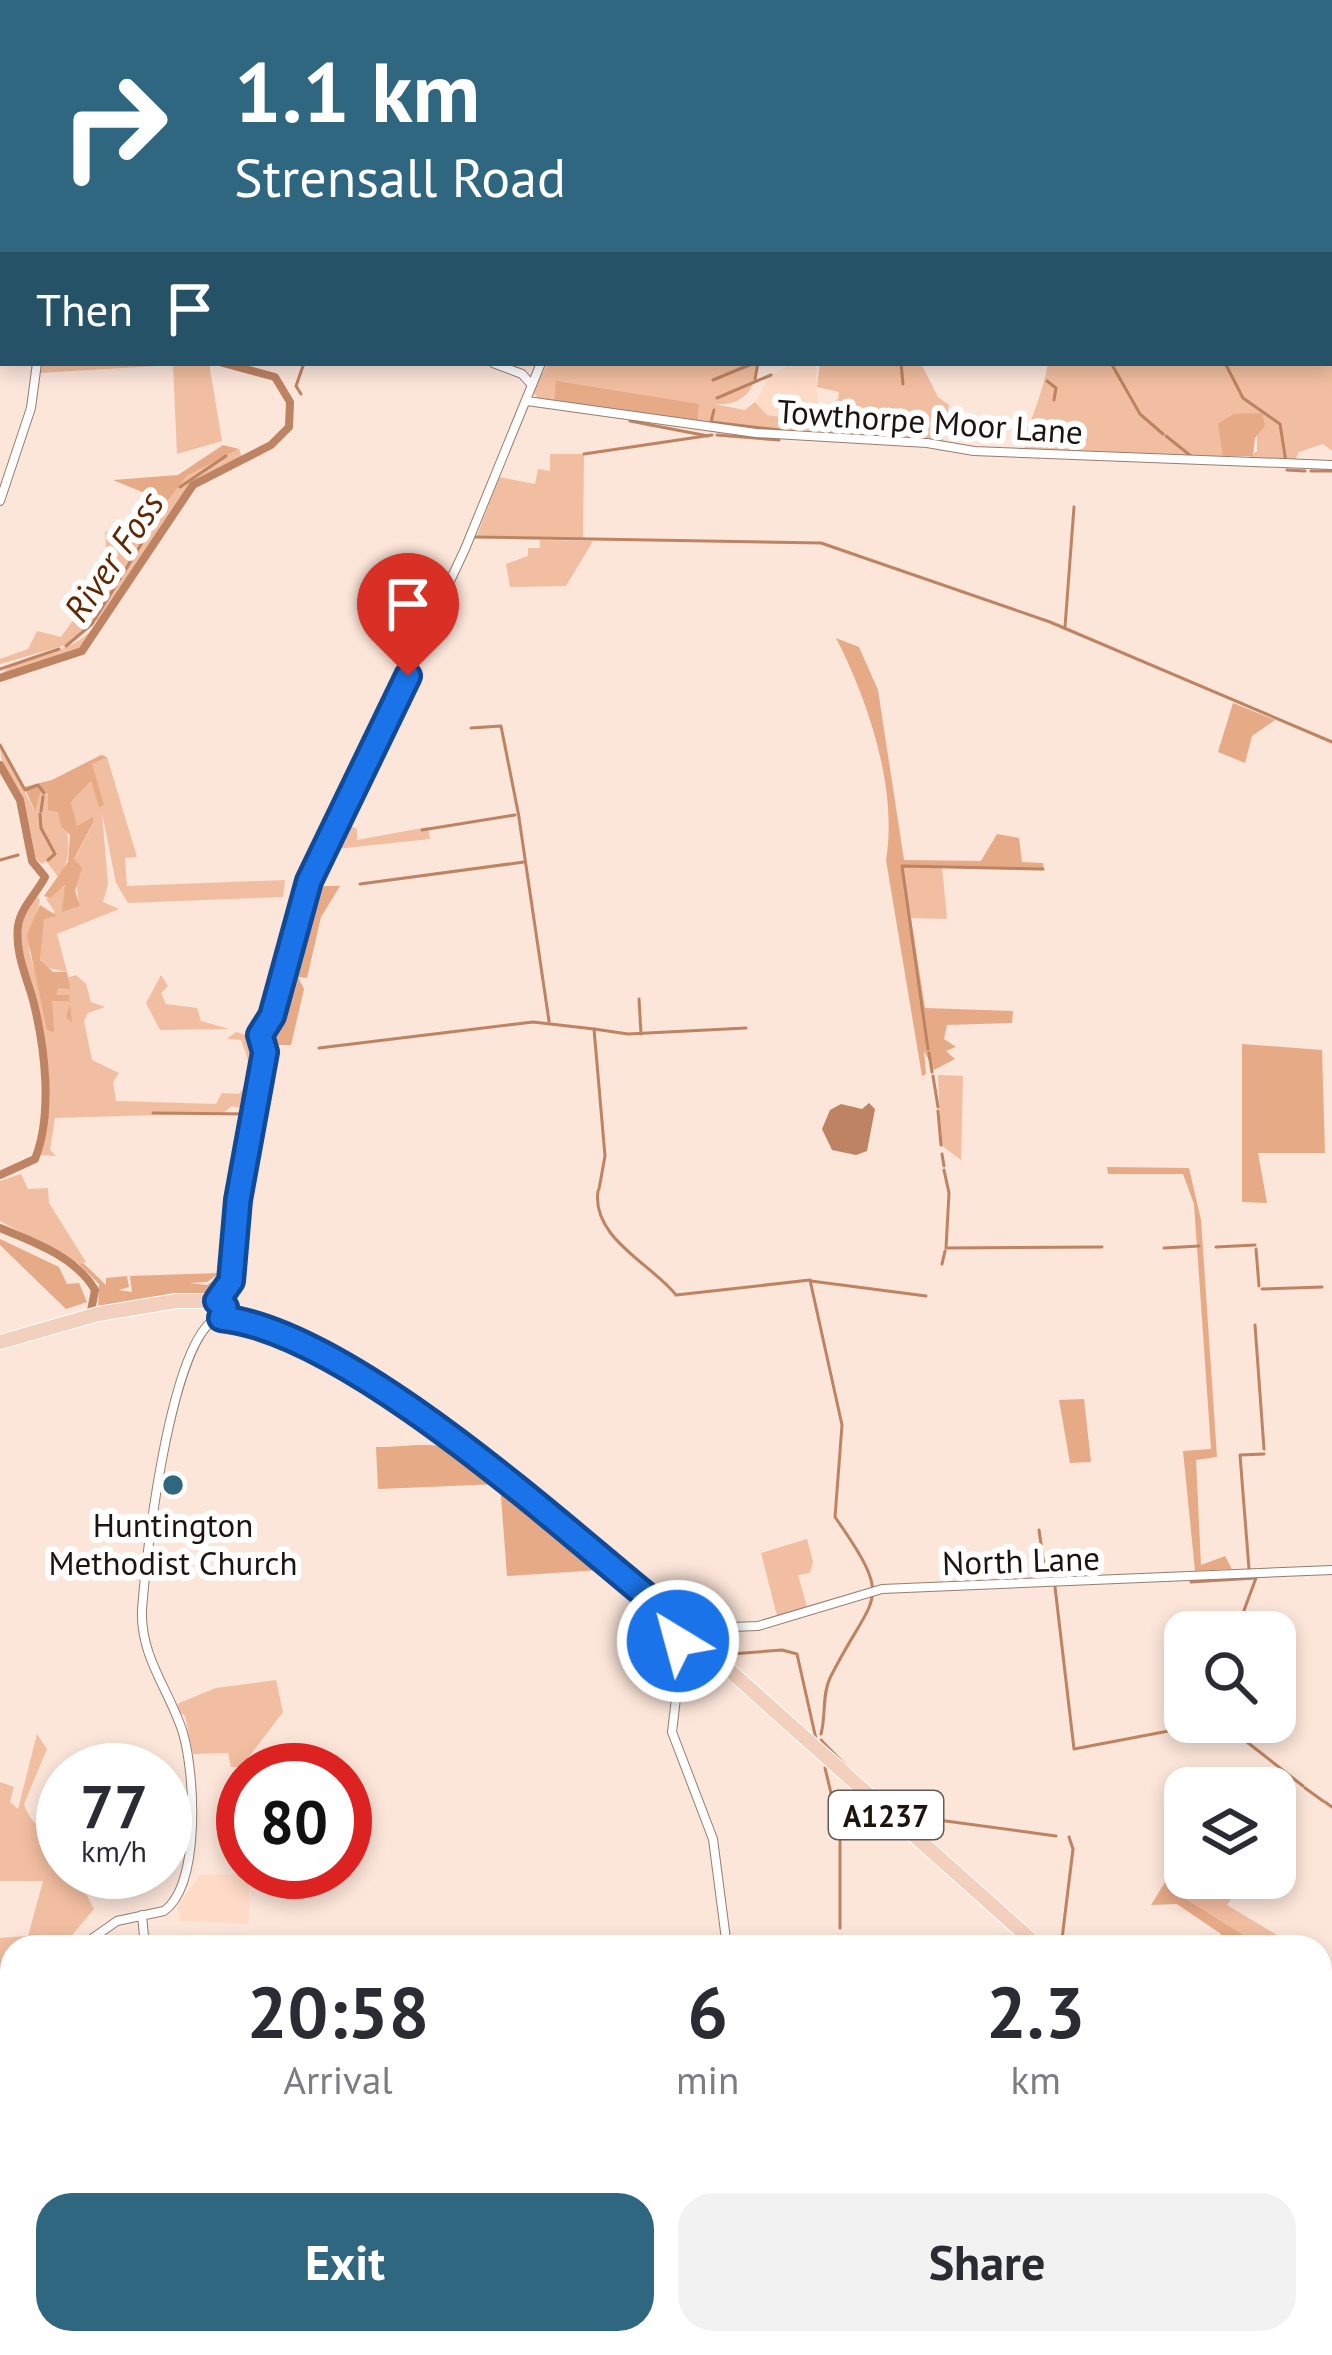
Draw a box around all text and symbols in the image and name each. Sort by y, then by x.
text: 1.1 km [234,36,480,145]
icon: right [36,48,192,204]
text: Strensall Road [234,142,566,212]
icon: arrive [157,276,223,342]
text: Then [36,280,133,338]
street label: Towthorpe Moor Lane [776,389,1084,453]
water label: River Foss [52,481,174,630]
pin [357,553,459,676]
icon: arrive [375,571,441,637]
marker: Huntington Methodist Church [160,1472,186,1498]
place label: Huntington Methodist Church [48,1503,298,1584]
street label: North Lane [941,1536,1101,1584]
position arrow [615,1578,741,1704]
map controls [1164,1611,1296,1899]
button: search [1164,1611,1296,1743]
speed limit sign: 80 [216,1743,372,1899]
text: 77 [80,1767,148,1845]
button: layers [1164,1767,1296,1899]
road number: A1237 [829,1791,943,1839]
text: km/h [81,1831,147,1870]
text: 20:58 [247,1965,429,2058]
text: 6 [687,1965,728,2058]
text: 2.3 [986,1965,1085,2058]
text: Arrival [283,2054,393,2105]
text: min [676,2054,739,2105]
text: km [1011,2054,1061,2105]
button: Exit [36,2193,654,2331]
button: Share [678,2193,1296,2331]

